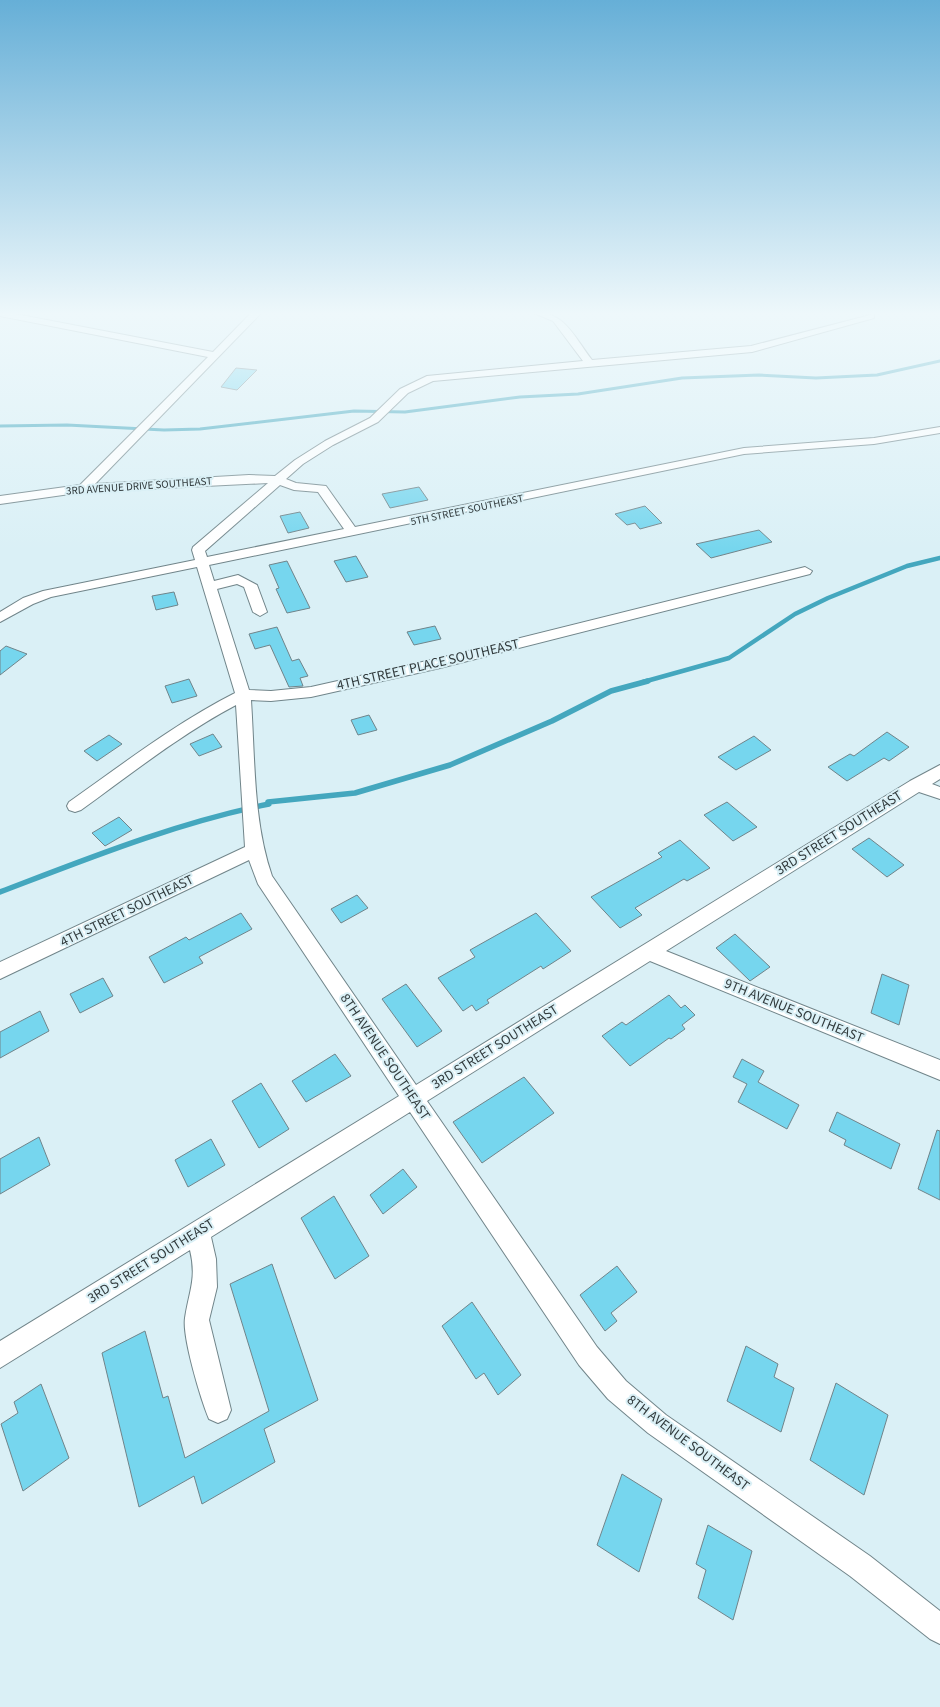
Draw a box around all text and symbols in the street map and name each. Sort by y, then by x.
street label: 3RD AVENUE DRIVE SOUTHEAST [65,473,213,499]
street label: 5TH STREET SOUTHEAST [409,491,525,529]
street label: 4TH STREET PLACE SOUTHEAST [335,634,522,696]
street label: 3RD STREET SOUTHEAST [772,786,907,880]
street label: 4TH STREET SOUTHEAST [57,870,198,952]
street label: 9TH AVENUE SOUTHEAST [721,974,867,1048]
street label: 8TH AVENUE SOUTHEAST [335,990,435,1125]
street label: 3RD STREET SOUTHEAST [428,1000,563,1094]
street label: 3RD STREET SOUTHEAST [84,1214,219,1308]
street label: 8TH AVENUE SOUTHEAST [623,1390,754,1496]

